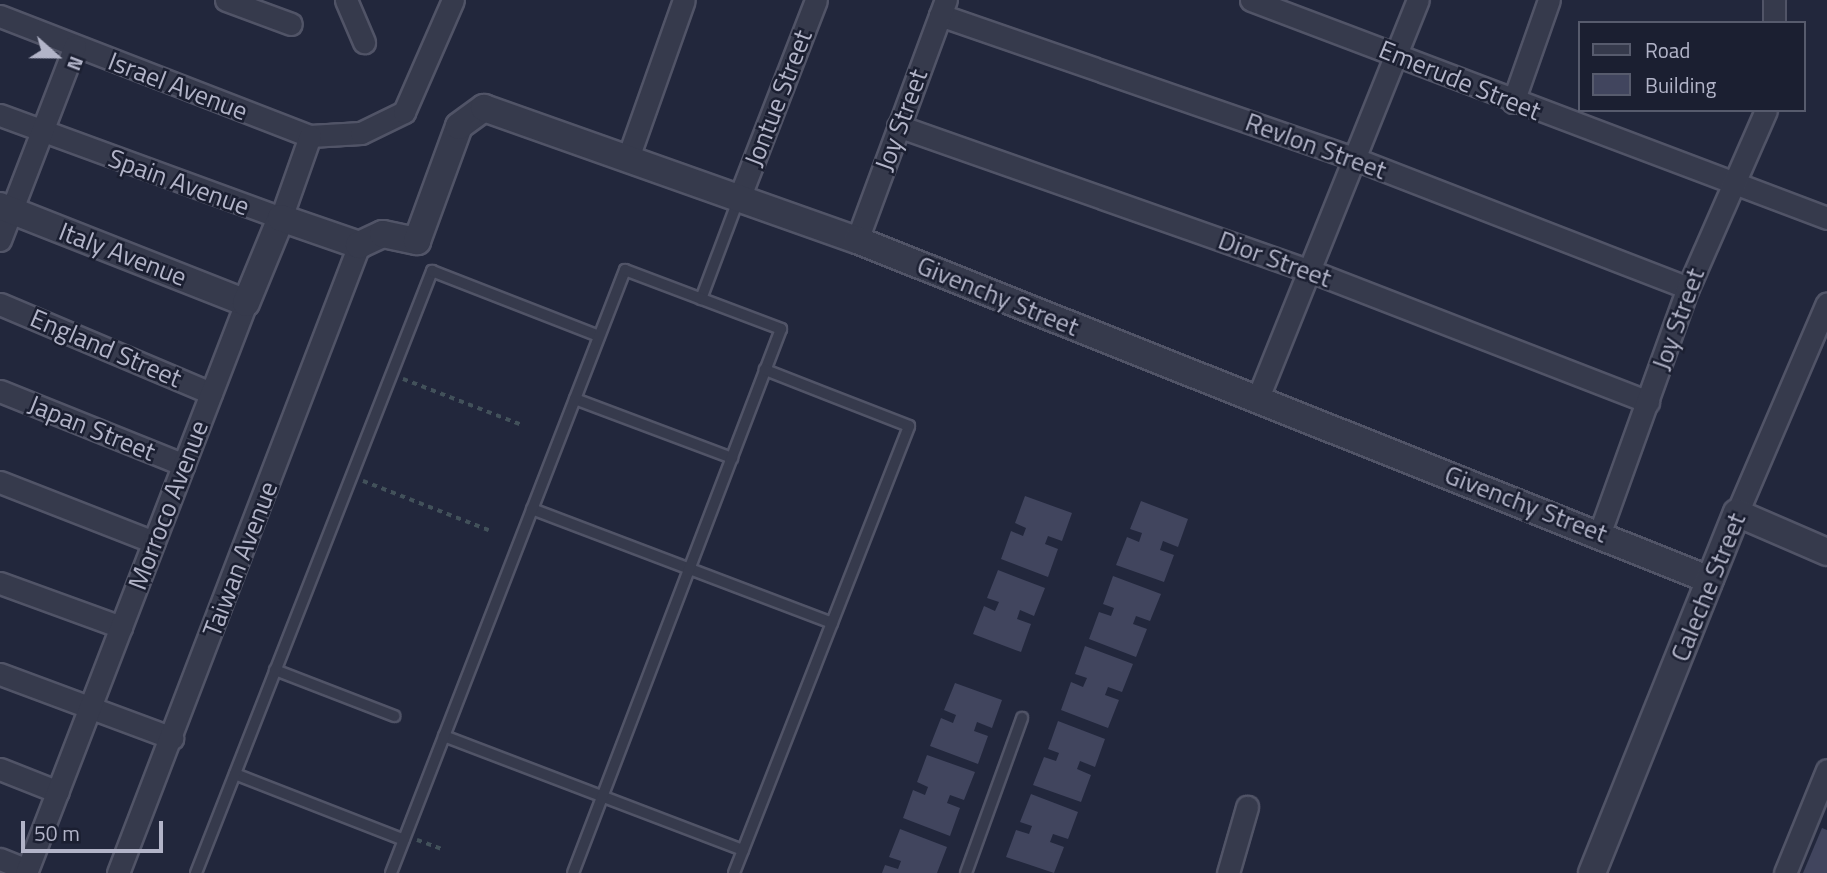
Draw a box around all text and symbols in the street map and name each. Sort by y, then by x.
north arrow [21,21,91,91]
legend [1578,21,1806,112]
street label: Jontue Street [738,25,818,171]
street label: Emerude Street [1375,33,1545,127]
text: Road [1645,34,1690,66]
street label: Israel Avenue [104,45,252,127]
text: N [60,52,92,75]
street label: Joy Street [868,65,934,175]
text: Building [1645,69,1716,101]
street label: Revlon Street [1241,106,1391,186]
street label: Spain Avenue [104,142,254,222]
street label: Italy Avenue [55,215,191,293]
street label: Dior Street [1214,224,1336,294]
street label: Givenchy Street [913,249,1083,343]
street label: Joy Street [1645,264,1711,374]
street label: England Street [26,302,186,394]
street label: Japan Street [24,388,160,468]
street label: Morroco Avenue [121,416,215,594]
street label: Givenchy Street [1440,459,1612,549]
street label: Taiwan Avenue [196,477,284,641]
street label: Caleche Street [1664,508,1752,666]
scale bar [24,806,166,850]
text: 50 m [34,817,80,849]

